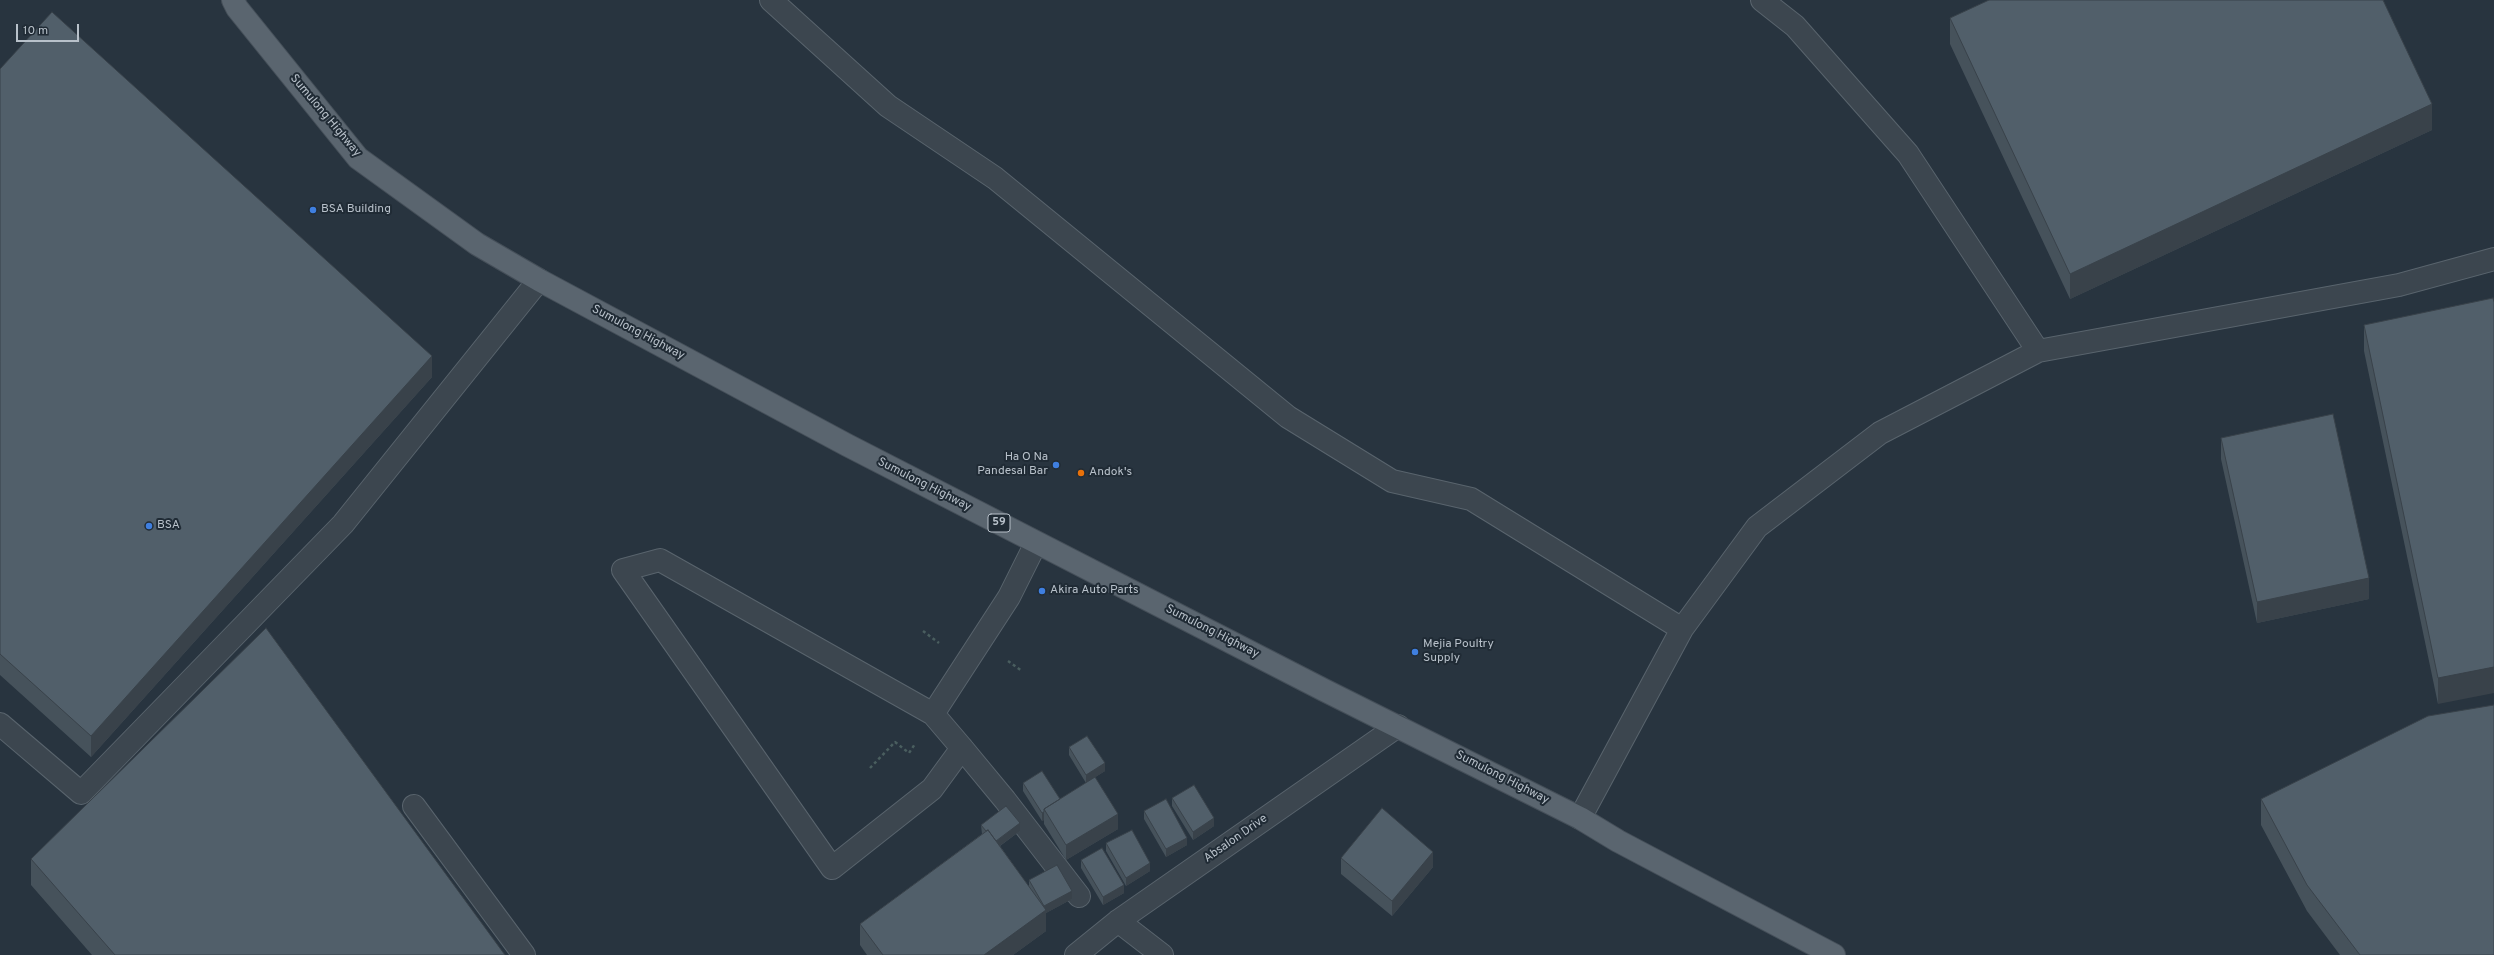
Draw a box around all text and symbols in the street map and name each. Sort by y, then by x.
scale bar [18,16,81,42]
text: 10 m [23,23,48,39]
street label: Sumulong Highway [286,72,364,160]
place label: BSA Building [321,203,391,217]
marker: BSA Building [308,205,318,215]
street label: Sumulong Highway [589,302,687,364]
place label: Ha O Na Pandesal Bar [977,451,1048,479]
street label: Sumulong Highway [875,455,973,515]
marker: Ha O Na Pandesal Bar [1051,460,1061,470]
place label: Andok's [1089,466,1132,480]
marker: Andok's [1076,468,1086,478]
road number: 59 [988,514,1010,532]
place label: BSA [157,519,180,533]
marker: BSA [144,521,154,531]
place label: Akira Auto Parts [1050,584,1139,598]
marker: Akira Auto Parts [1037,586,1047,596]
street label: Sumulong Highway [1163,602,1261,662]
place label: Mejia Poultry Supply [1423,638,1494,666]
marker: Mejia Poultry Supply [1410,647,1420,657]
street label: Sumulong Highway [1453,748,1551,808]
street label: Absalon Drive [1201,812,1271,866]

